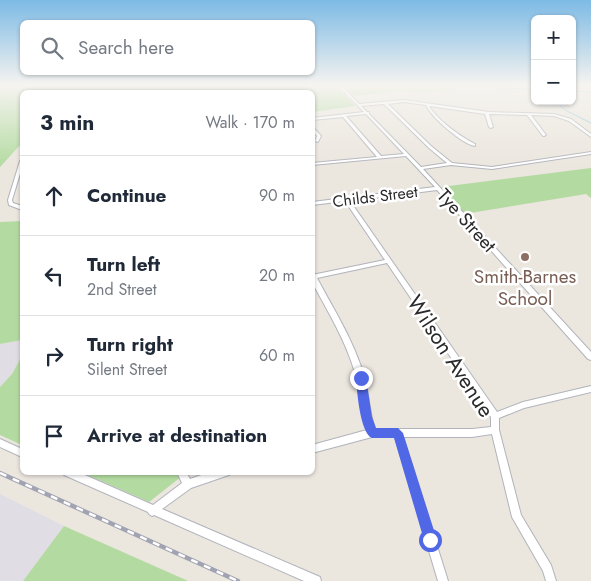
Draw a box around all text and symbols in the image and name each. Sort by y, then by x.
map controls [531,15,576,105]
button: + [531,15,576,60]
search box [20,20,315,75]
icon: search [38,34,66,62]
text: Search here [78,34,174,61]
button: − [531,60,576,105]
text: 3 min [40,108,94,138]
text: Walk · 170 m [205,111,295,134]
street label: Childs Street [331,180,419,213]
icon: ahead [40,182,68,210]
text: Continue [87,182,166,209]
street label: Tye Street [431,183,503,258]
text: 90 m [259,184,295,207]
text: Turn left [87,251,160,278]
marker: Smith-Barnes School [519,251,531,263]
icon: left [40,262,68,290]
place label: Smith-Barnes School [474,263,577,312]
text: 20 m [259,264,295,287]
text: 2nd Street [87,278,157,301]
street label: Wilson Avenue [399,289,503,423]
text: Turn right [87,331,173,358]
icon: right [40,342,68,370]
text: 60 m [259,344,295,367]
text: Silent Street [87,358,167,381]
route end [350,367,373,390]
icon: arrive [40,422,68,450]
text: Arrive at destination [87,422,267,449]
route start [419,529,442,552]

